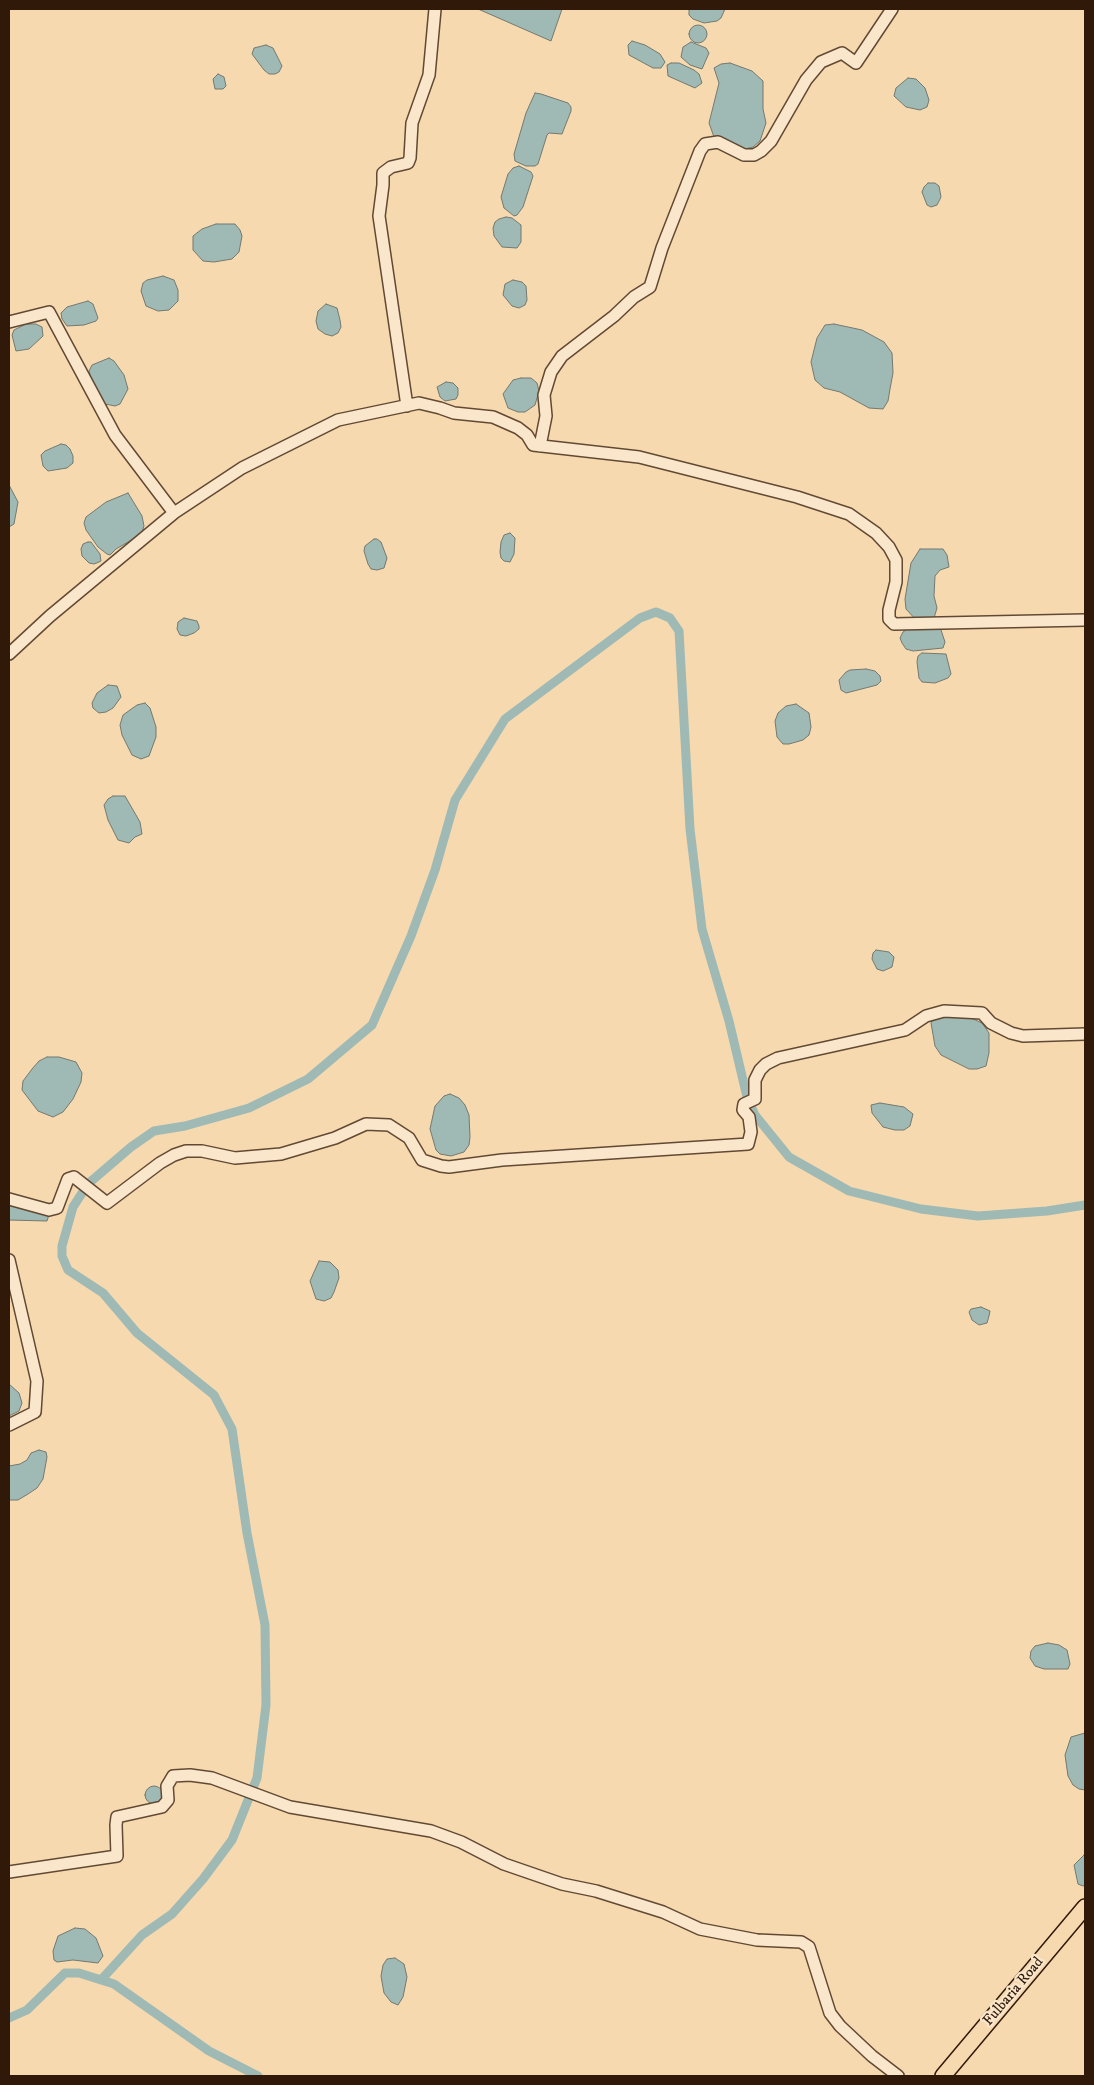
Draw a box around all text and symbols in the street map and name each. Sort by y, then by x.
street label: Fulbaria Road [980,1954,1048,2030]

